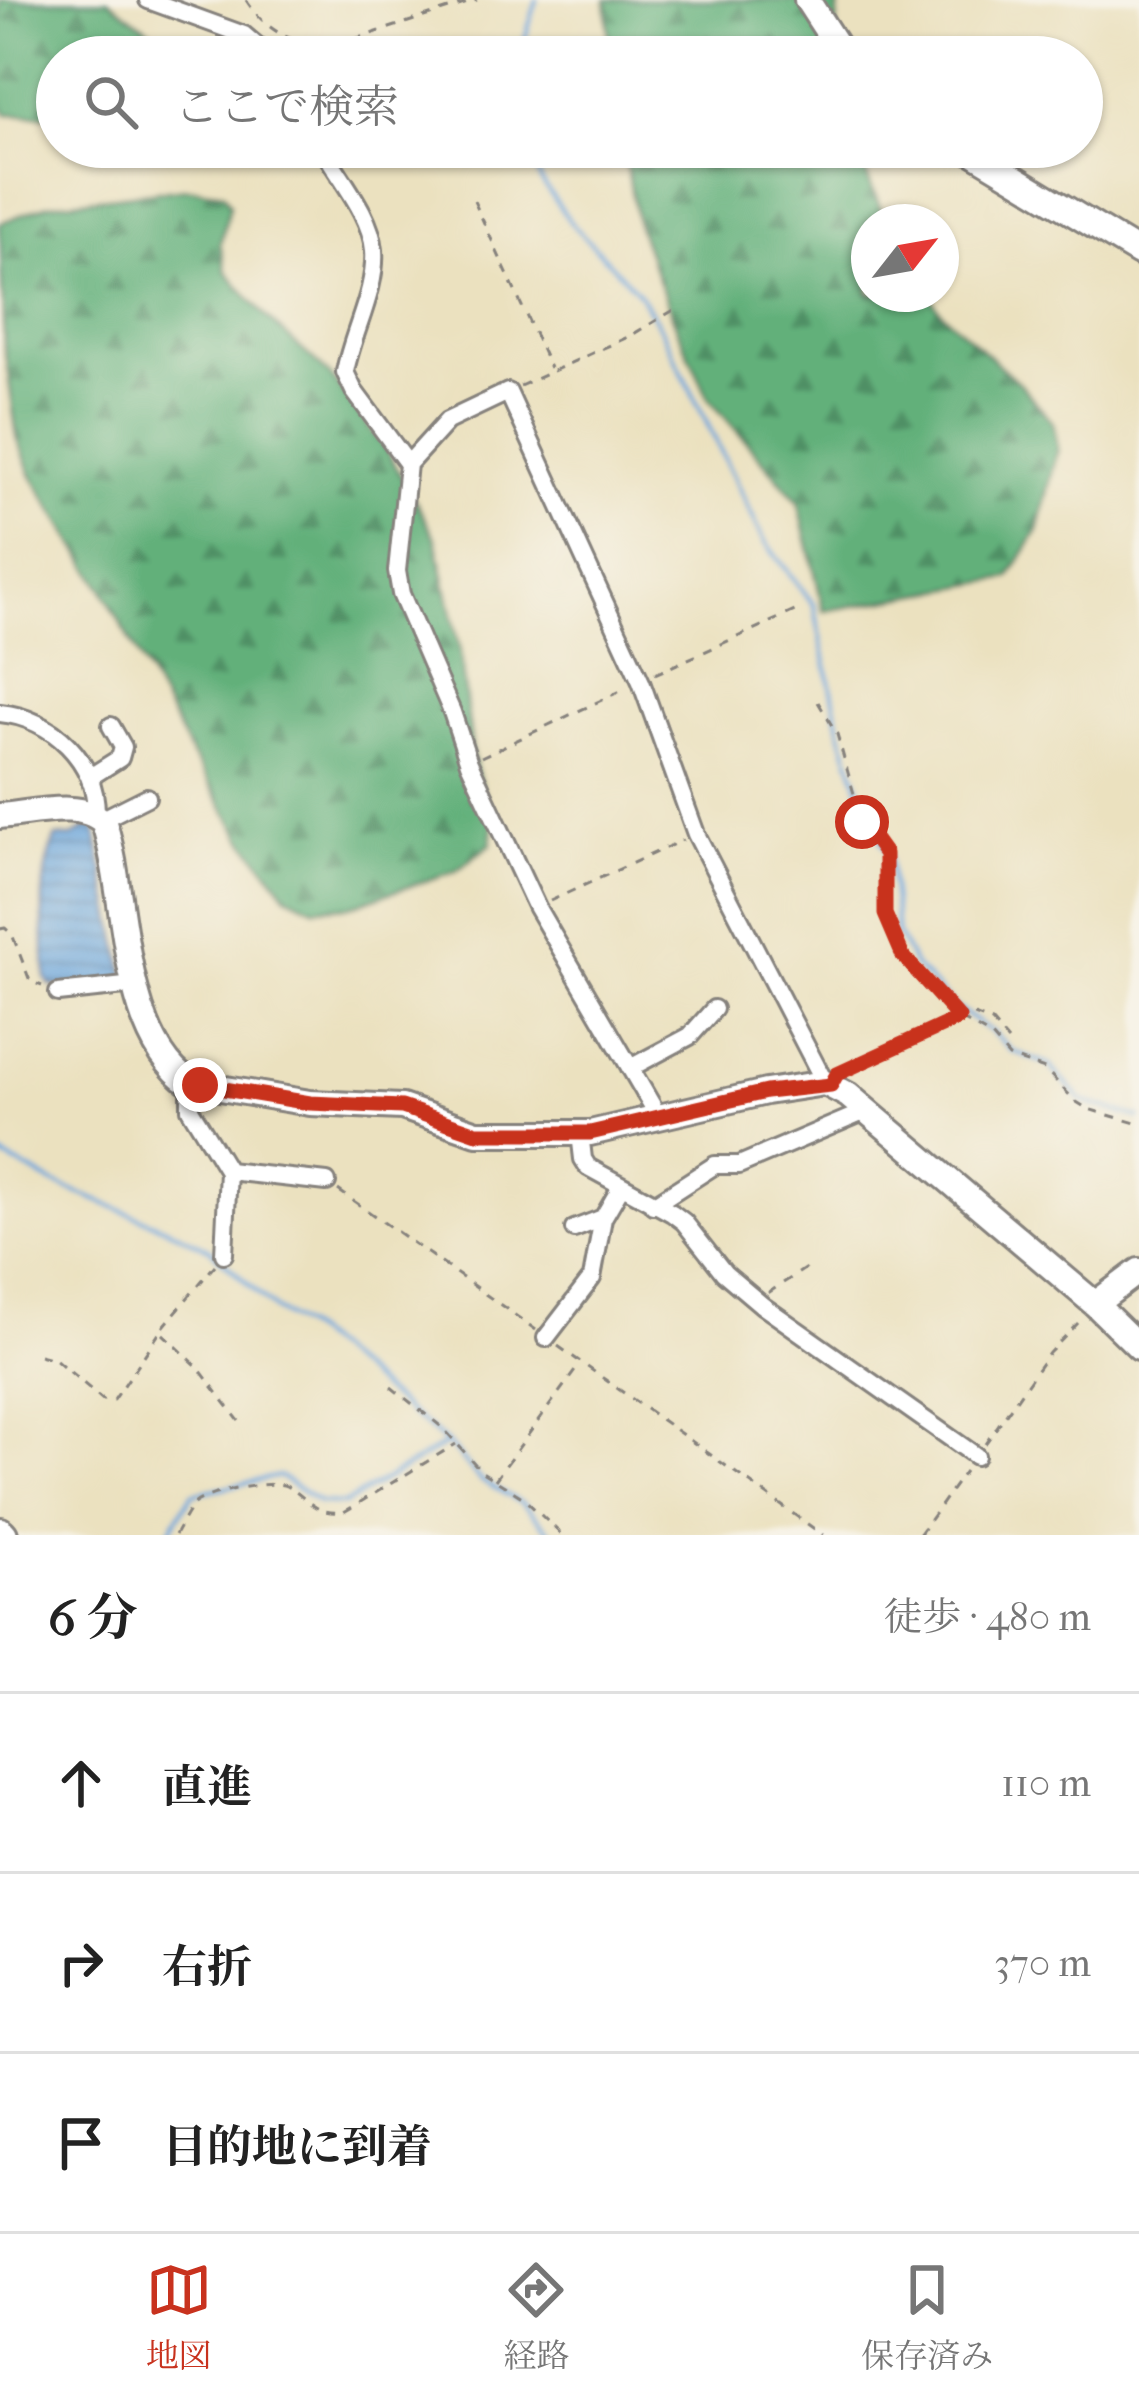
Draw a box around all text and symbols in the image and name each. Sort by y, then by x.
search box [36,36,1103,168]
icon: search [78,69,144,135]
text: ここで検索 [174,81,399,134]
north arrow [851,204,959,312]
route start [835,795,889,849]
route end [173,1058,227,1112]
text: 6 分 [48,1588,138,1648]
text: 徒歩 · 480 m [883,1594,1091,1640]
icon: ahead [48,1750,114,1816]
text: 110 m [1001,1760,1091,1806]
text: 直進 [162,1761,252,1814]
icon: right [48,1930,114,1996]
text: 370 m [994,1940,1091,1986]
text: 右折 [162,1941,252,1994]
icon: arrive [48,2110,114,2176]
text: 目的地に到着 [162,2121,432,2174]
tab: 地図 [146,2257,212,2376]
tab: 経路 [503,2257,569,2376]
tab: 保存済み [861,2257,993,2376]

